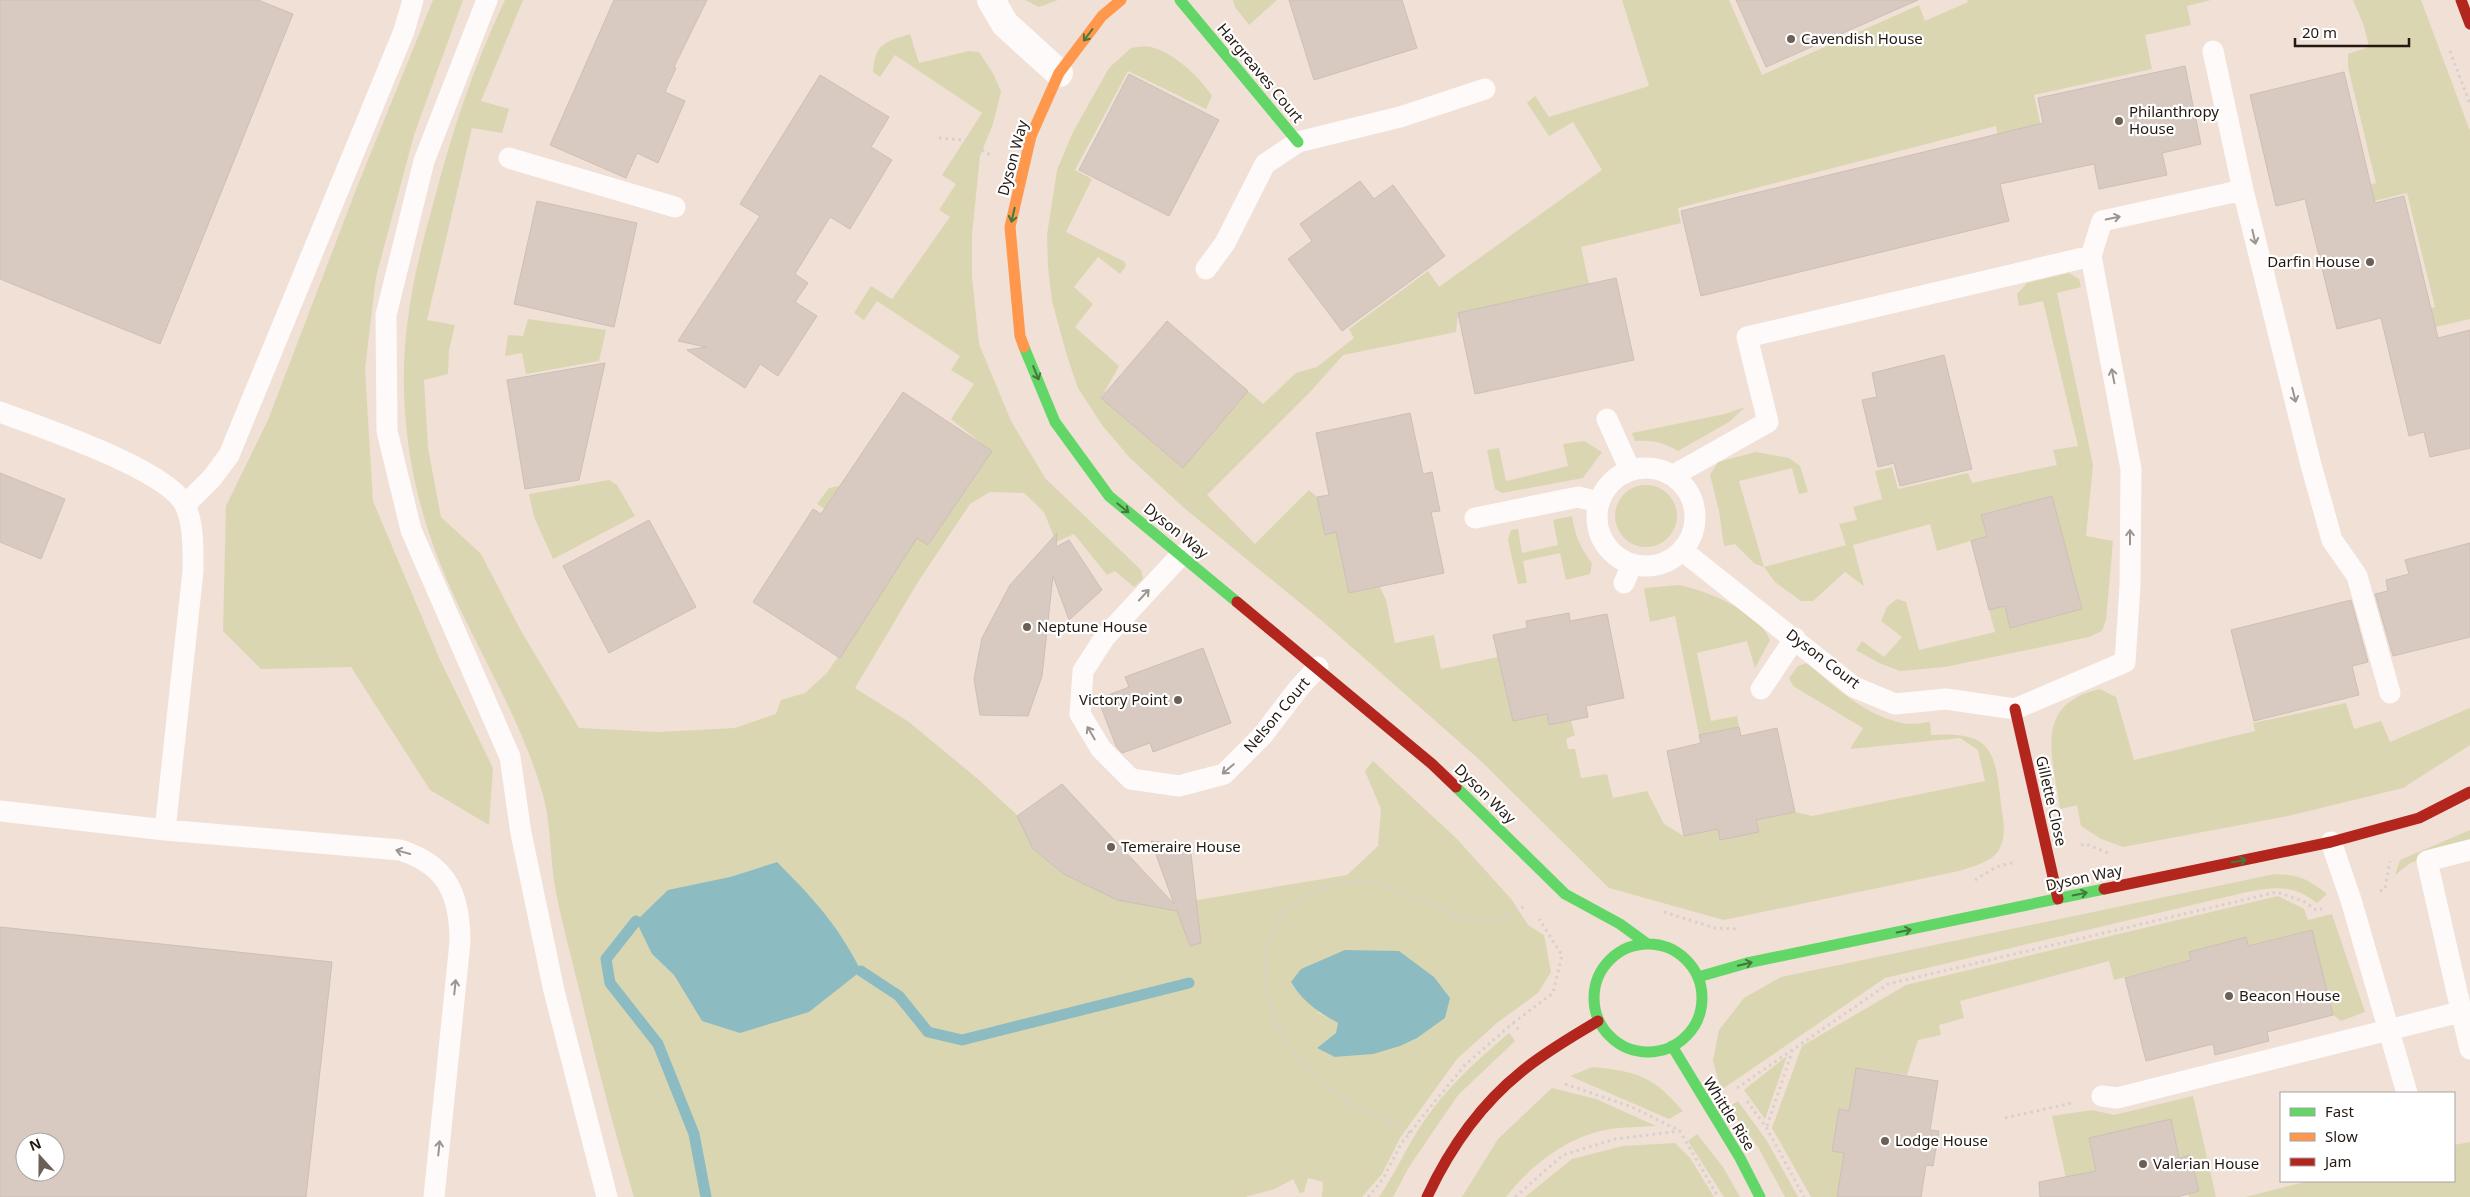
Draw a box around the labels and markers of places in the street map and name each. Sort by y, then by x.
place label: Cavendish House [1801,28,1923,48]
marker: Cavendish House [1785,33,1797,45]
place label: Philanthropy House [2129,101,2219,138]
marker: Philanthropy House [2113,115,2125,127]
place label: Darfin House [2267,251,2360,271]
marker: Darfin House [2364,256,2376,268]
place label: Neptune House [1037,616,1148,636]
marker: Neptune House [1021,621,1033,633]
place label: Victory Point [1079,689,1169,709]
marker: Victory Point [1172,694,1184,706]
place label: Temeraire House [1121,836,1241,856]
marker: Temeraire House [1105,841,1117,853]
place label: Beacon House [2239,985,2340,1005]
marker: Beacon House [2223,990,2235,1002]
place label: Lodge House [1895,1130,1988,1150]
marker: Lodge House [1879,1135,1891,1147]
place label: Valerian House [2153,1153,2259,1173]
marker: Valerian House [2137,1158,2149,1170]

